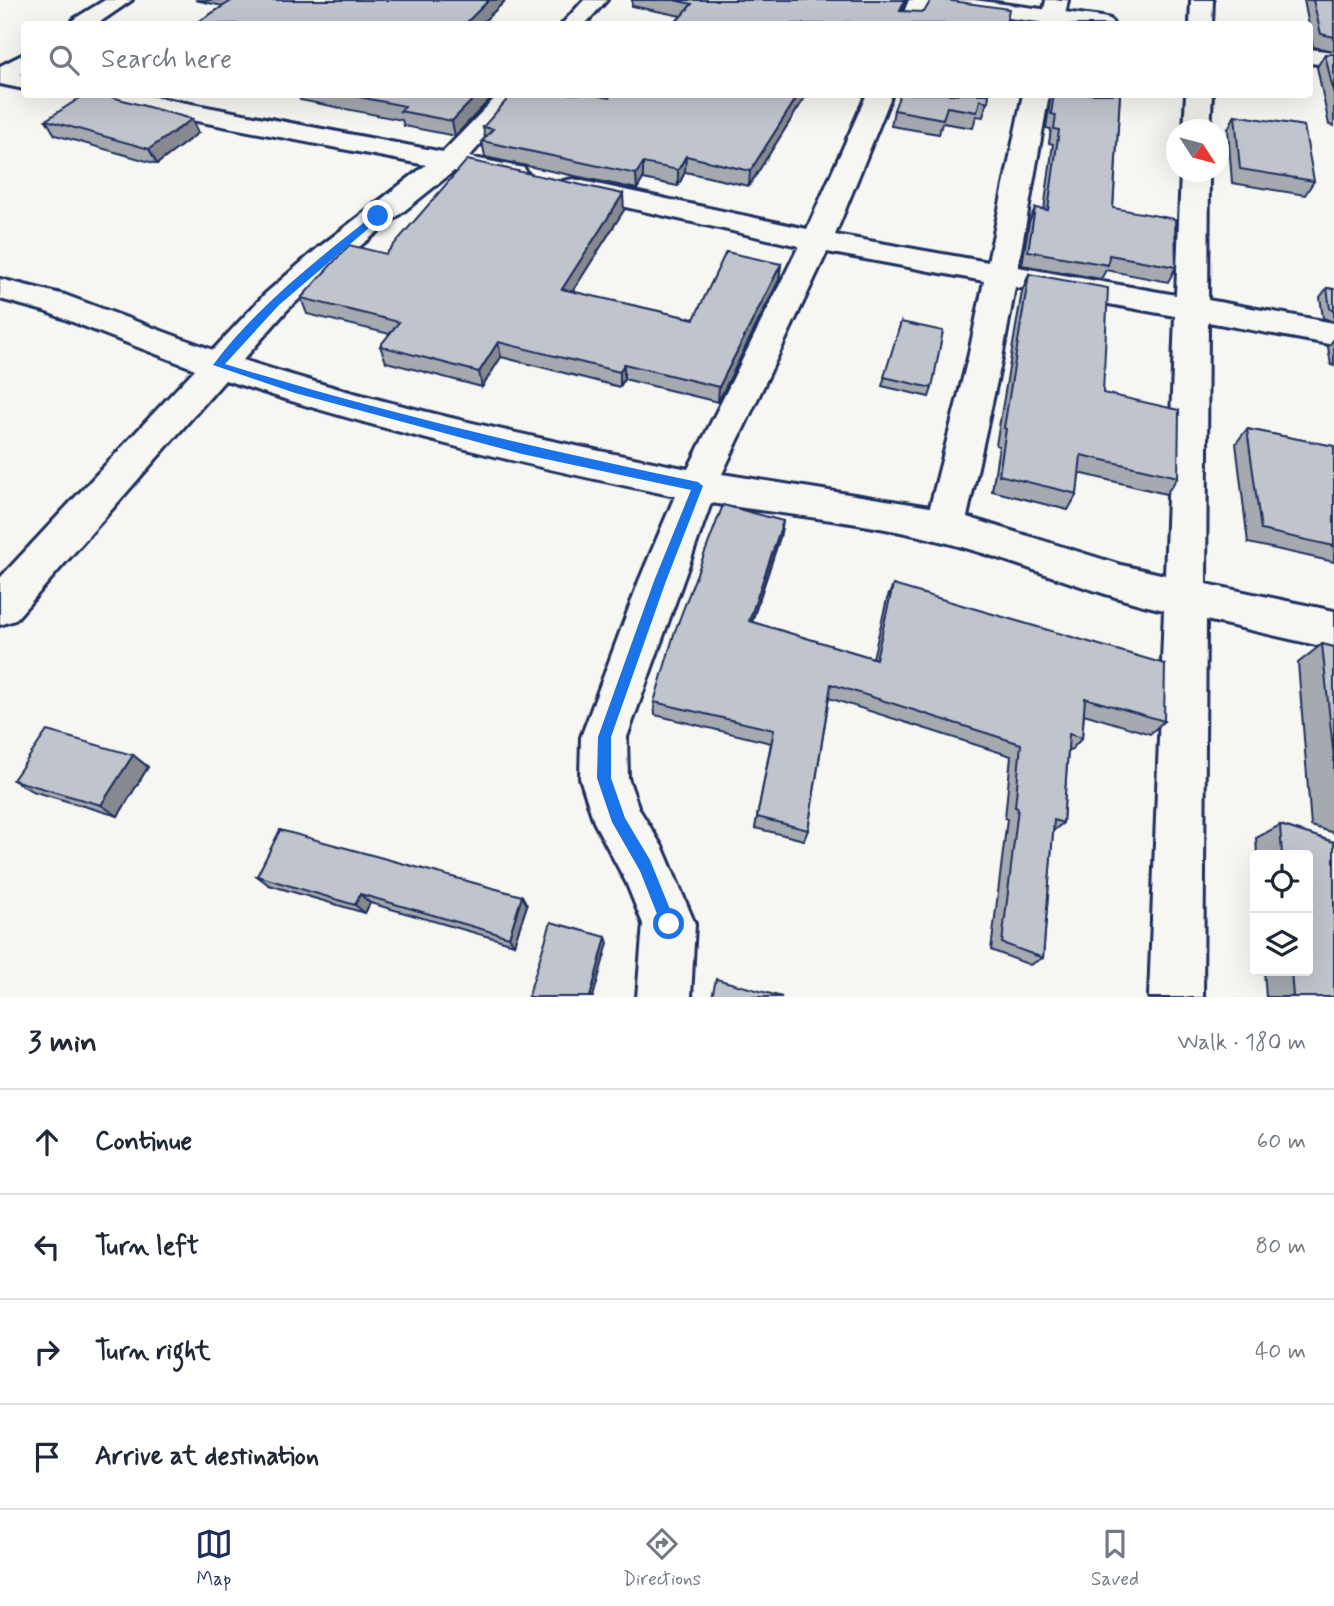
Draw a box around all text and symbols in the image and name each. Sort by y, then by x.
search box [21,21,1313,98]
icon: search [45,41,83,79]
text: Search here [101,43,232,77]
north arrow [1166,119,1229,182]
route end [362,200,393,231]
map controls [1250,850,1313,976]
button: locate [1250,850,1313,913]
route start [653,908,684,939]
button: layers [1250,913,1313,976]
text: 3 min [28,1023,97,1062]
text: Walk · 180 m [1177,1028,1306,1058]
icon: ahead [28,1123,66,1161]
text: Continue [95,1125,192,1159]
text: 60 m [1257,1127,1306,1157]
icon: left [28,1228,66,1266]
text: Turn left [95,1230,199,1264]
text: 80 m [1255,1232,1306,1262]
icon: right [28,1333,66,1371]
text: Turn right [95,1335,211,1369]
text: 40 m [1255,1337,1306,1367]
icon: arrive [28,1438,66,1476]
text: Arrive at destination [95,1440,319,1474]
tab: Map [195,1525,233,1592]
tab: Directions [623,1525,701,1592]
tab: Saved [1091,1525,1139,1592]

